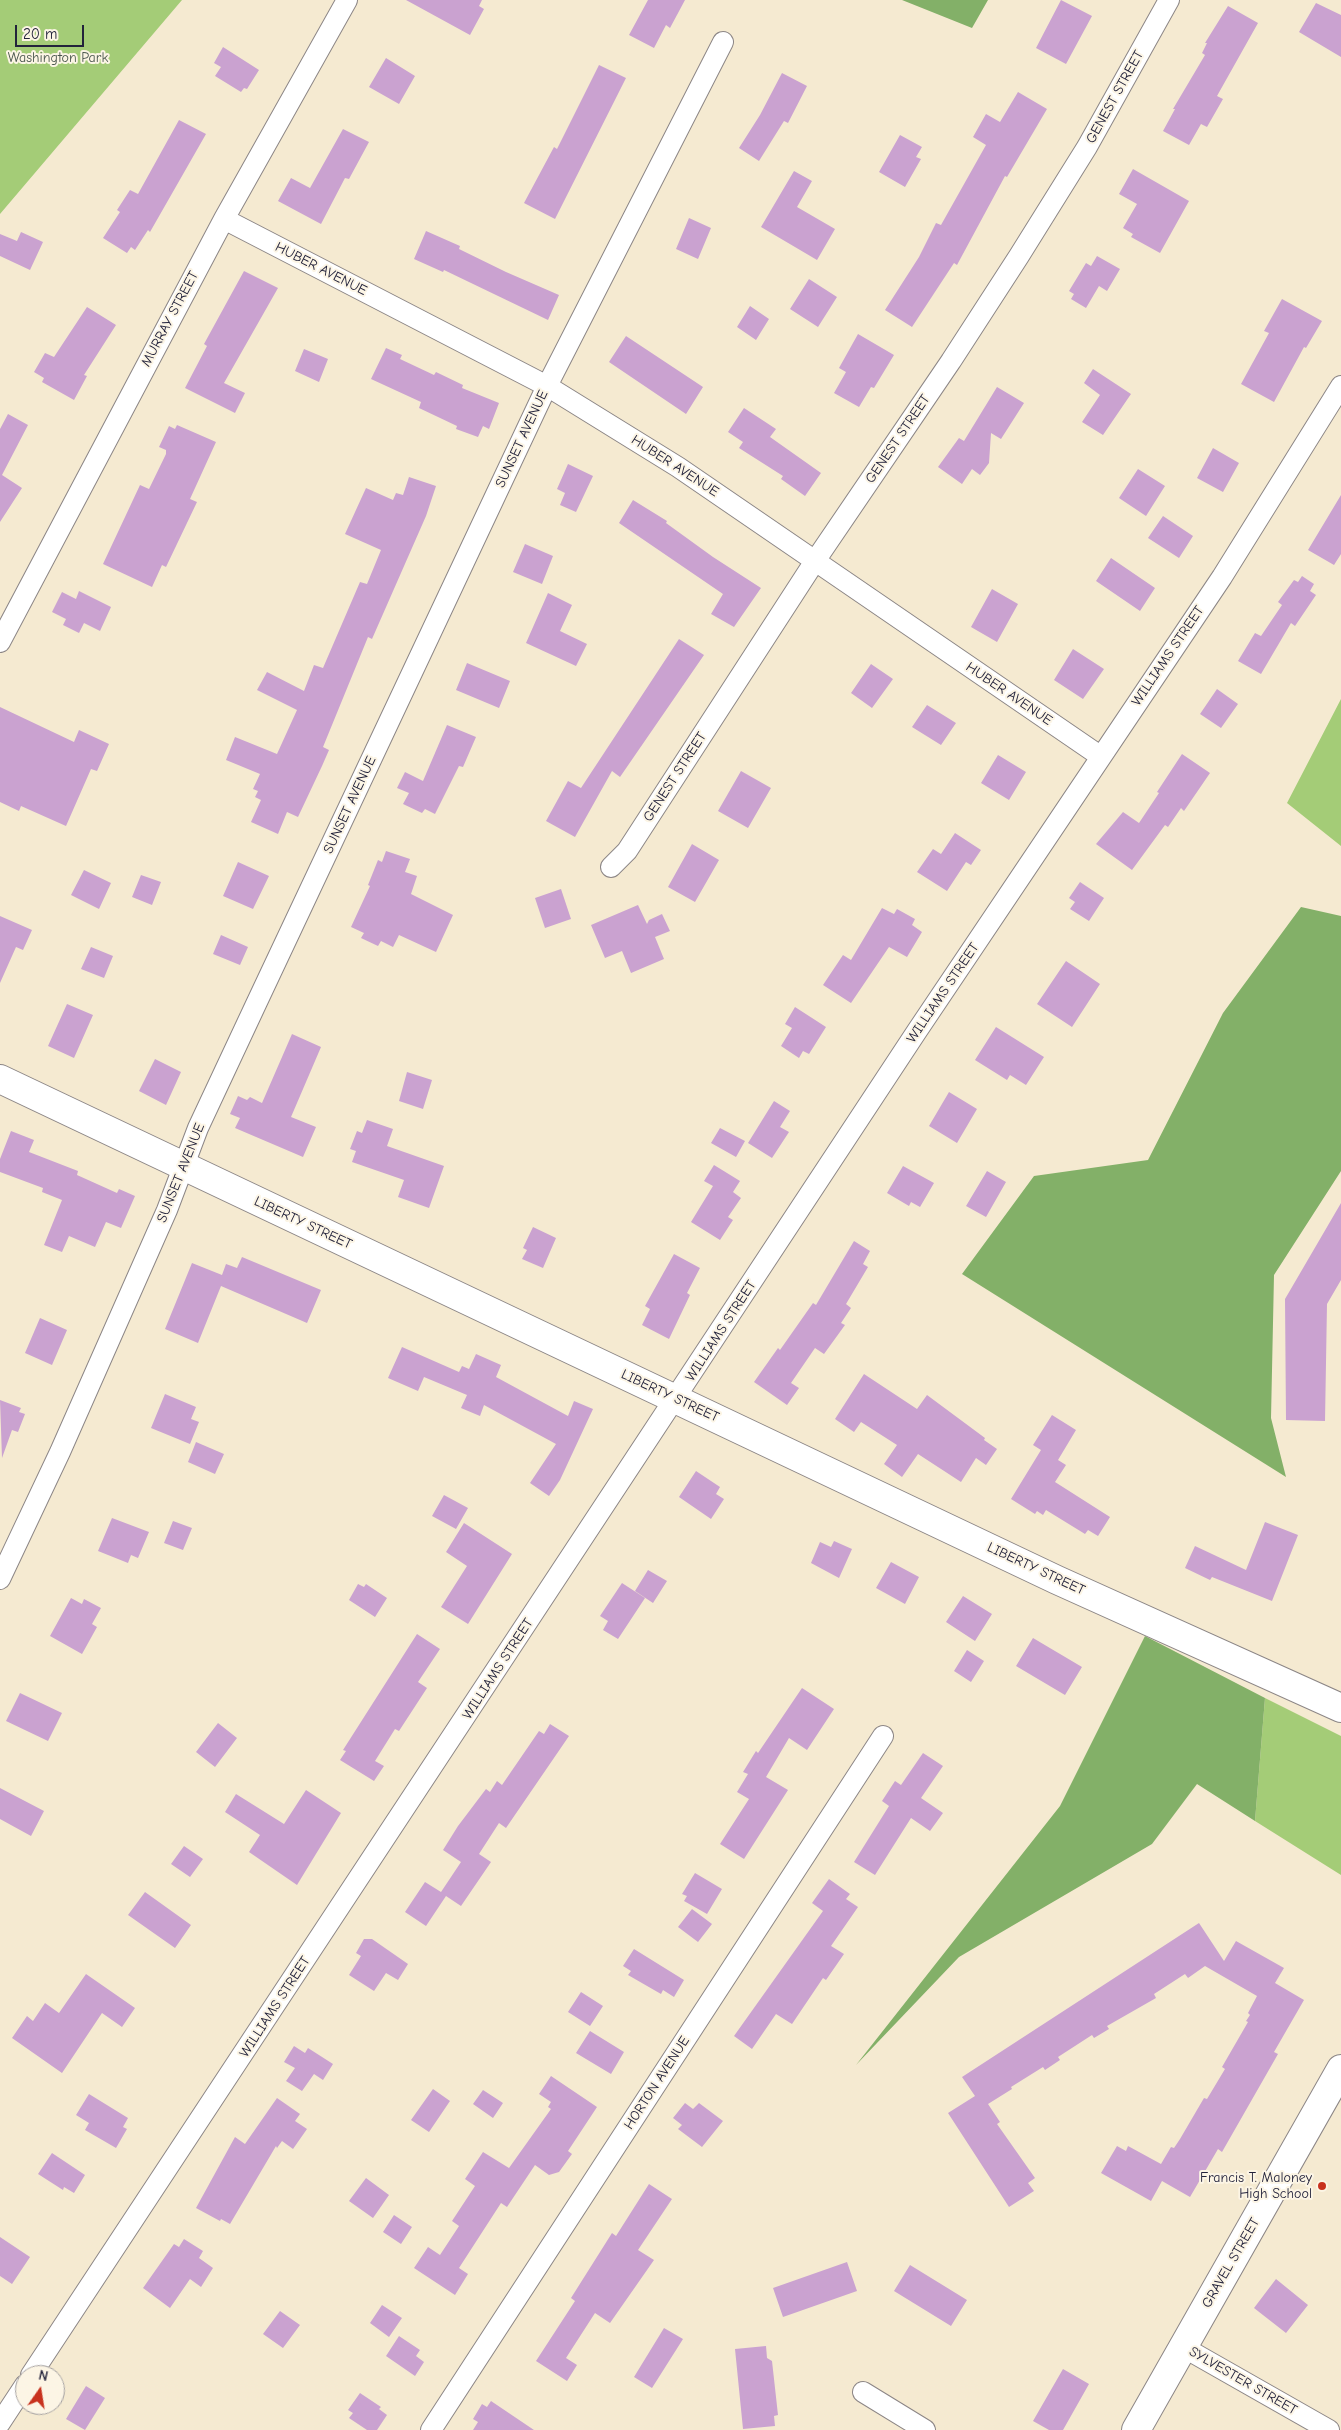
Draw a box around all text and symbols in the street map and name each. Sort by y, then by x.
scale bar [18,15,86,47]
text: 20 m [23,25,57,43]
street label: GENEST STREET [1083,48,1147,146]
park label: Washington Park [8,50,108,66]
street label: HUBER AVENUE [272,239,370,299]
street label: MURRAY STREET [138,268,202,370]
street label: SUNSET AVENUE [492,388,552,490]
street label: GENEST STREET [862,391,934,487]
street label: HUBER AVENUE [628,432,722,500]
street label: WILLIAMS STREET [1128,603,1208,709]
street label: HUBER AVENUE [963,659,1055,729]
street label: GENEST STREET [640,729,710,825]
street label: SUNSET AVENUE [320,754,380,856]
street label: WILLIAMS STREET [903,940,983,1046]
street label: SUNSET AVENUE [153,1121,209,1225]
street label: LIBERTY STREET [251,1193,355,1253]
street label: WILLIAMS STREET [682,1277,760,1385]
street label: LIBERTY STREET [618,1366,722,1426]
street label: LIBERTY STREET [984,1539,1088,1599]
street label: WILLIAMS STREET [459,1615,537,1723]
street label: WILLIAMS STREET [236,1953,314,2061]
street label: HORTON AVENUE [621,2033,693,2133]
place label: Francis T. Maloney High School [1200,2170,1312,2202]
marker: Francis T. Maloney High School [1316,2180,1328,2192]
street label: GRAVEL STREET [1198,2215,1264,2311]
street label: SYLVESTER STREET [1186,2343,1300,2419]
north arrow [15,2365,65,2415]
text: N [37,2367,50,2385]

